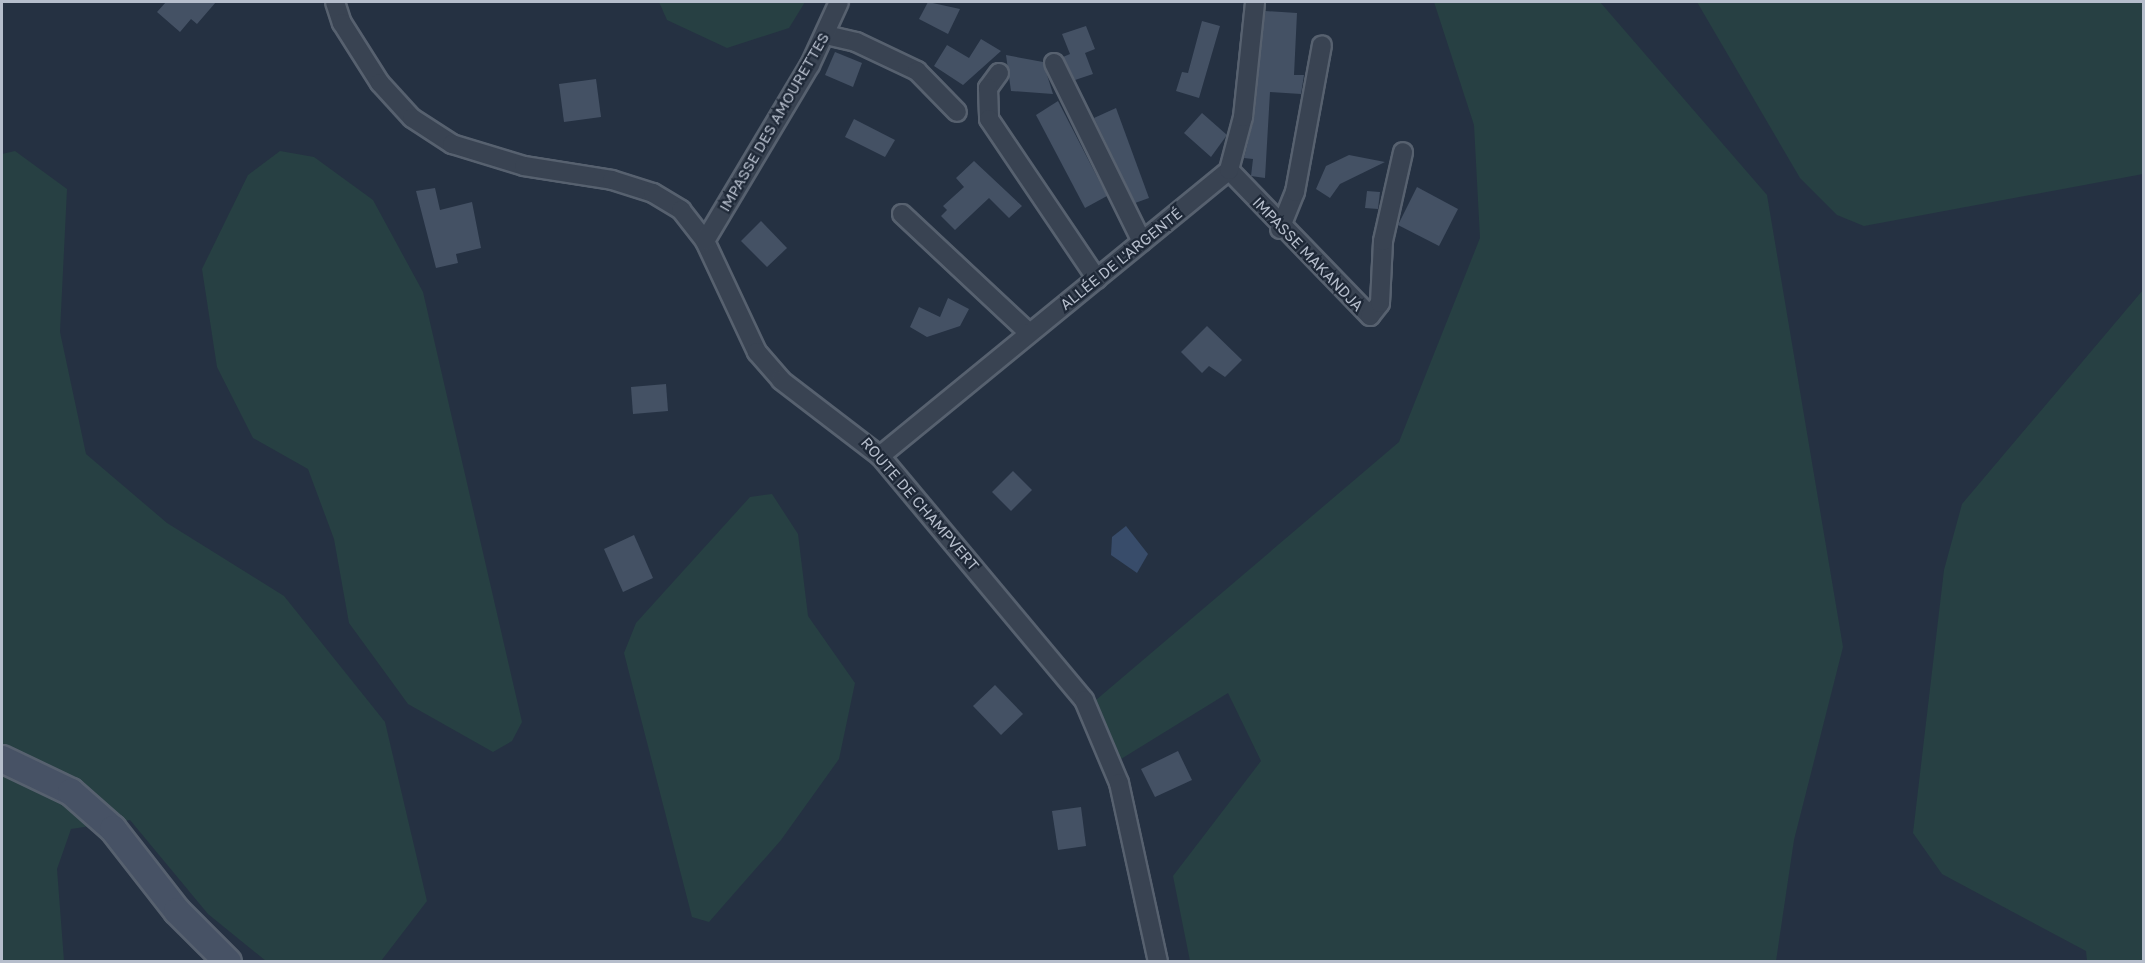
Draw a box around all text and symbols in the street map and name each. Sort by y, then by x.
street label: IMPASSE DES AMOURETTES [715,29,833,215]
street label: IMPASSE MAKANDJA [1249,193,1367,315]
street label: ALLÉE DE L'ARGENTÉ [1056,204,1186,314]
street label: ROUTE DE CHAMPVERT [857,434,983,574]

